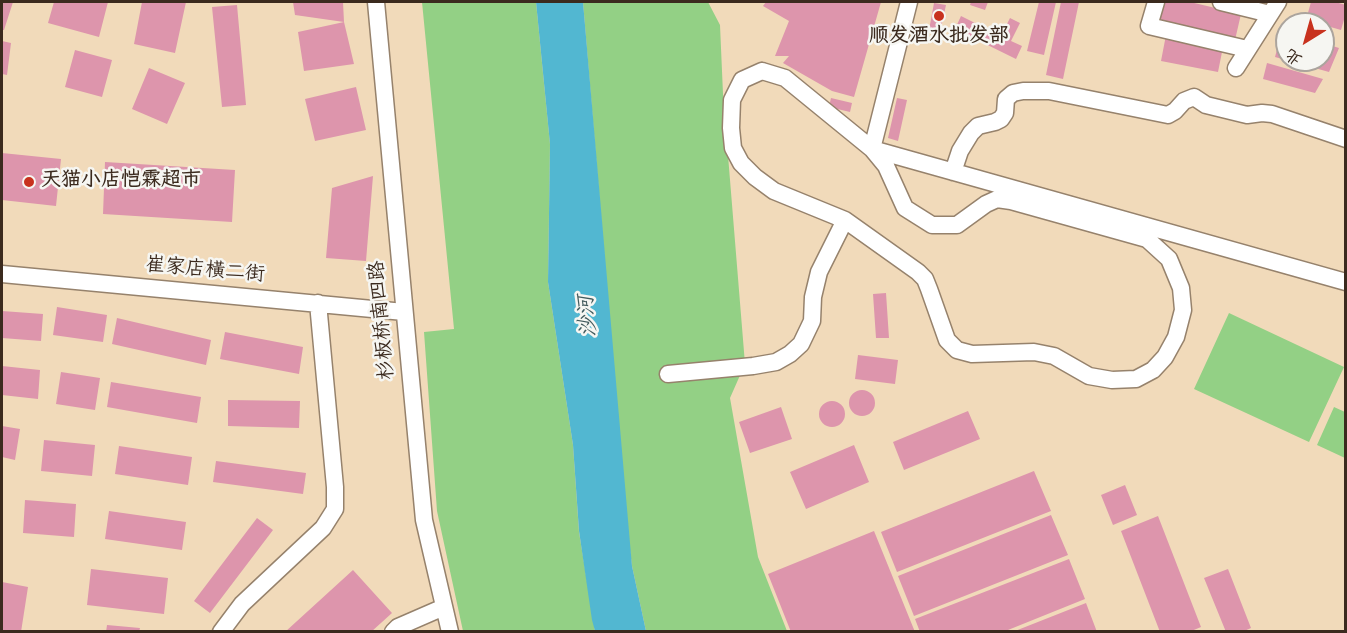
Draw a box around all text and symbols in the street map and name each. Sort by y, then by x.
marker: 顺发酒水批发部 [932,9,946,23]
north arrow [1275,12,1335,72]
place label: 顺发酒水批发部 [869,26,1009,50]
text: 北 [1283,43,1307,68]
place label: 天猫小店恺霖超市 [41,170,201,194]
marker: 天猫小店恺霖超市 [22,175,36,189]
street label: 崔家店横二街 [144,255,266,289]
street label: 杉板桥南四路 [367,259,401,381]
water label: 沙河 [576,294,604,338]

